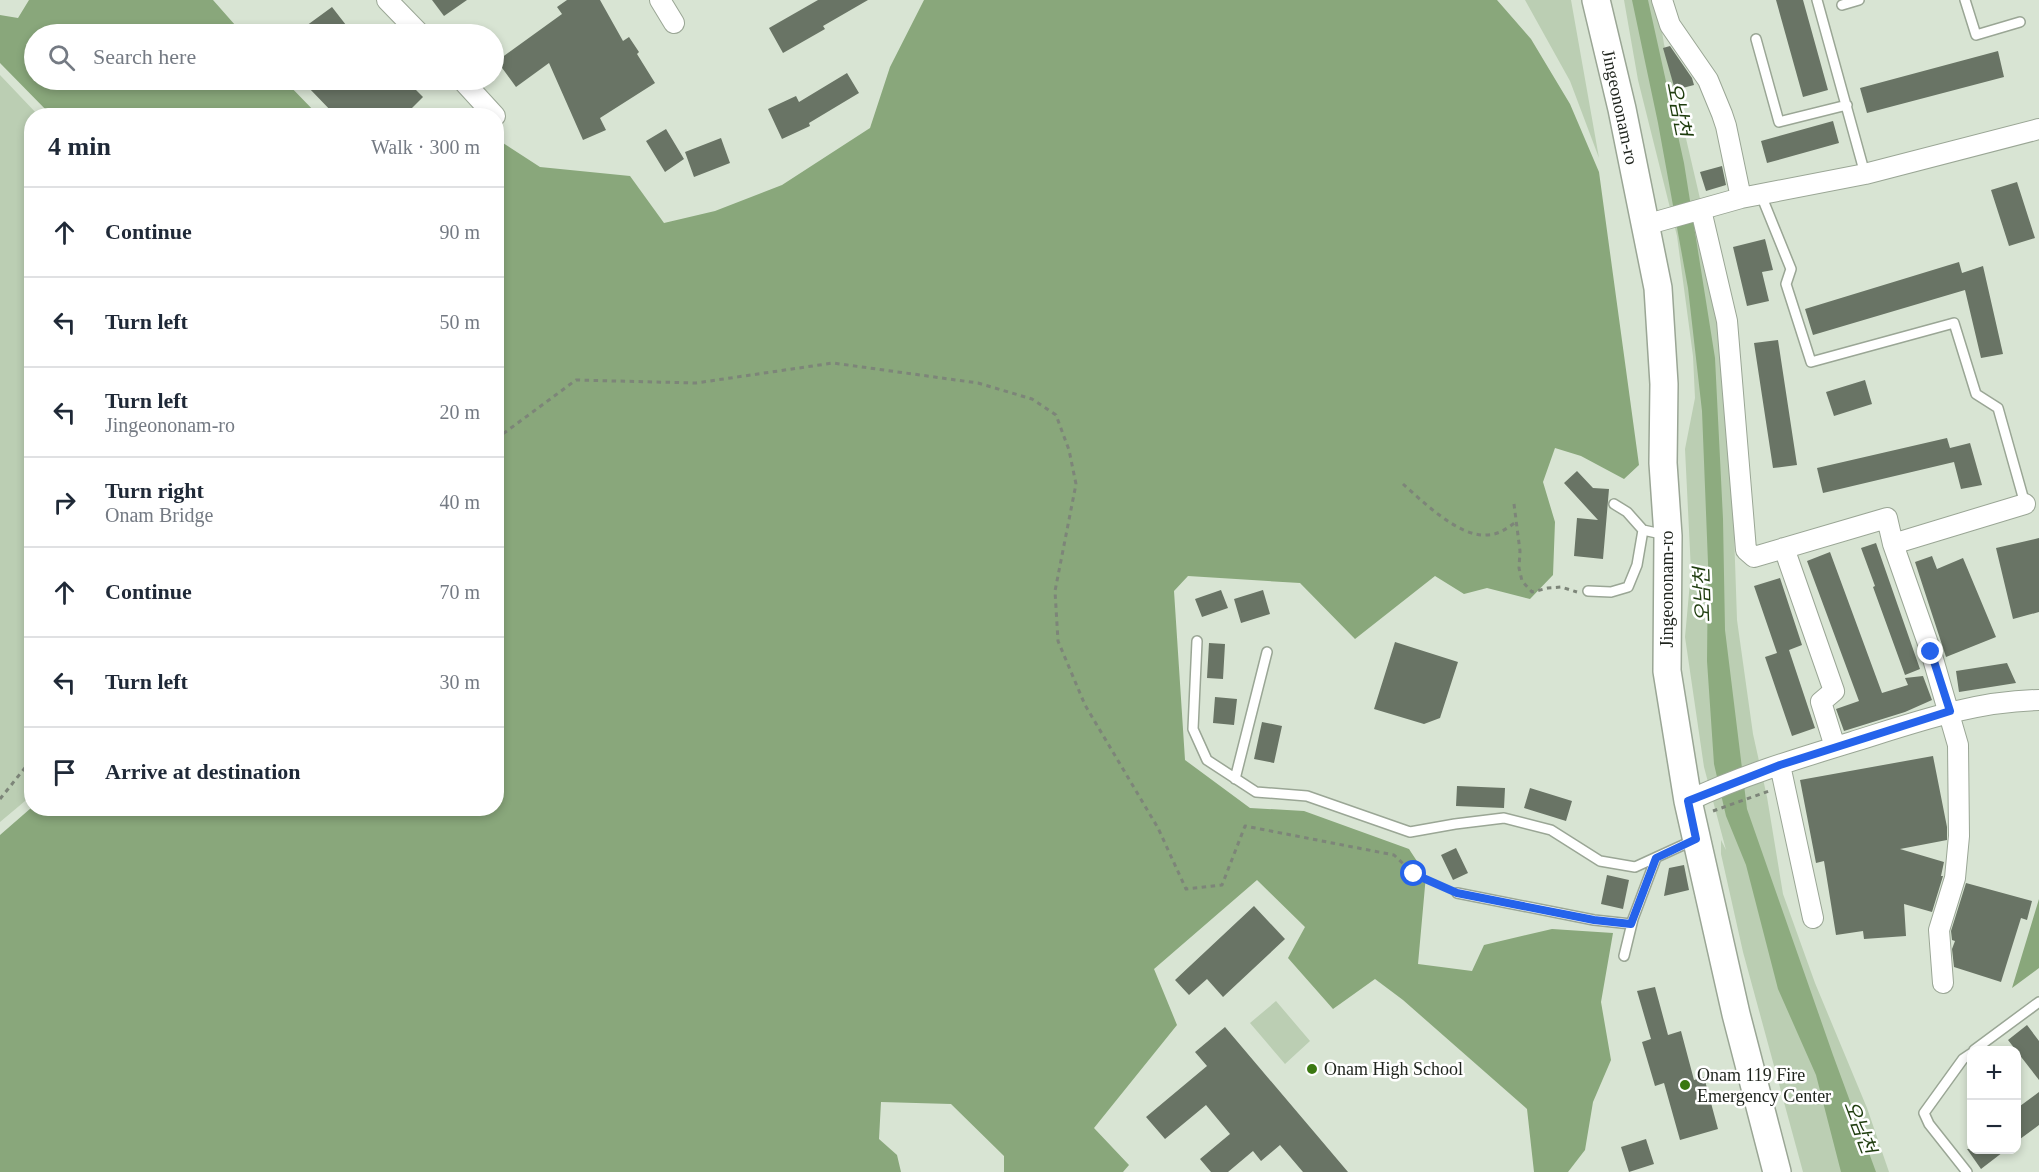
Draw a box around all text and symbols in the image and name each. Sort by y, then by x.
search box [24,24,504,90]
icon: search [45,41,78,74]
text: Search here [93,44,196,69]
street label: Jingeononam-ro [1598,48,1642,166]
water label: 오남천 [1663,80,1696,141]
text: 4 min [48,132,111,161]
text: Walk · 300 m [371,136,480,158]
icon: ahead [48,216,81,249]
text: Continue [105,219,192,244]
text: 90 m [439,221,480,243]
icon: left [48,306,81,339]
text: Turn left [105,309,188,334]
text: 50 m [439,311,480,333]
text: Turn left [105,388,188,413]
icon: left [48,396,81,429]
text: 20 m [439,401,480,423]
text: Jingeononam-ro [105,414,235,436]
text: Turn right [105,478,204,503]
icon: right [48,486,81,519]
text: 40 m [439,491,480,513]
text: Onam Bridge [105,504,213,526]
street label: Jingeononam-ro [1657,531,1677,647]
water label: 오남천 [1690,564,1714,623]
icon: ahead [48,576,81,609]
text: Continue [105,579,192,604]
text: 70 m [439,581,480,603]
route end [1917,638,1943,664]
icon: left [48,666,81,699]
text: Turn left [105,669,188,694]
text: 30 m [439,671,480,693]
icon: arrive [48,756,81,789]
text: Arrive at destination [105,759,301,784]
route start [1400,860,1426,886]
map controls [1967,1046,2021,1154]
button: + [1967,1046,2021,1100]
place label: Onam High School [1324,1059,1463,1079]
marker: Onam High School [1305,1062,1319,1076]
place label: Onam 119 Fire Emergency Center [1697,1065,1831,1106]
marker: Onam 119 Fire Emergency Center [1678,1078,1692,1092]
water label: 오남천 [1840,1097,1881,1159]
button: − [1967,1100,2021,1154]

